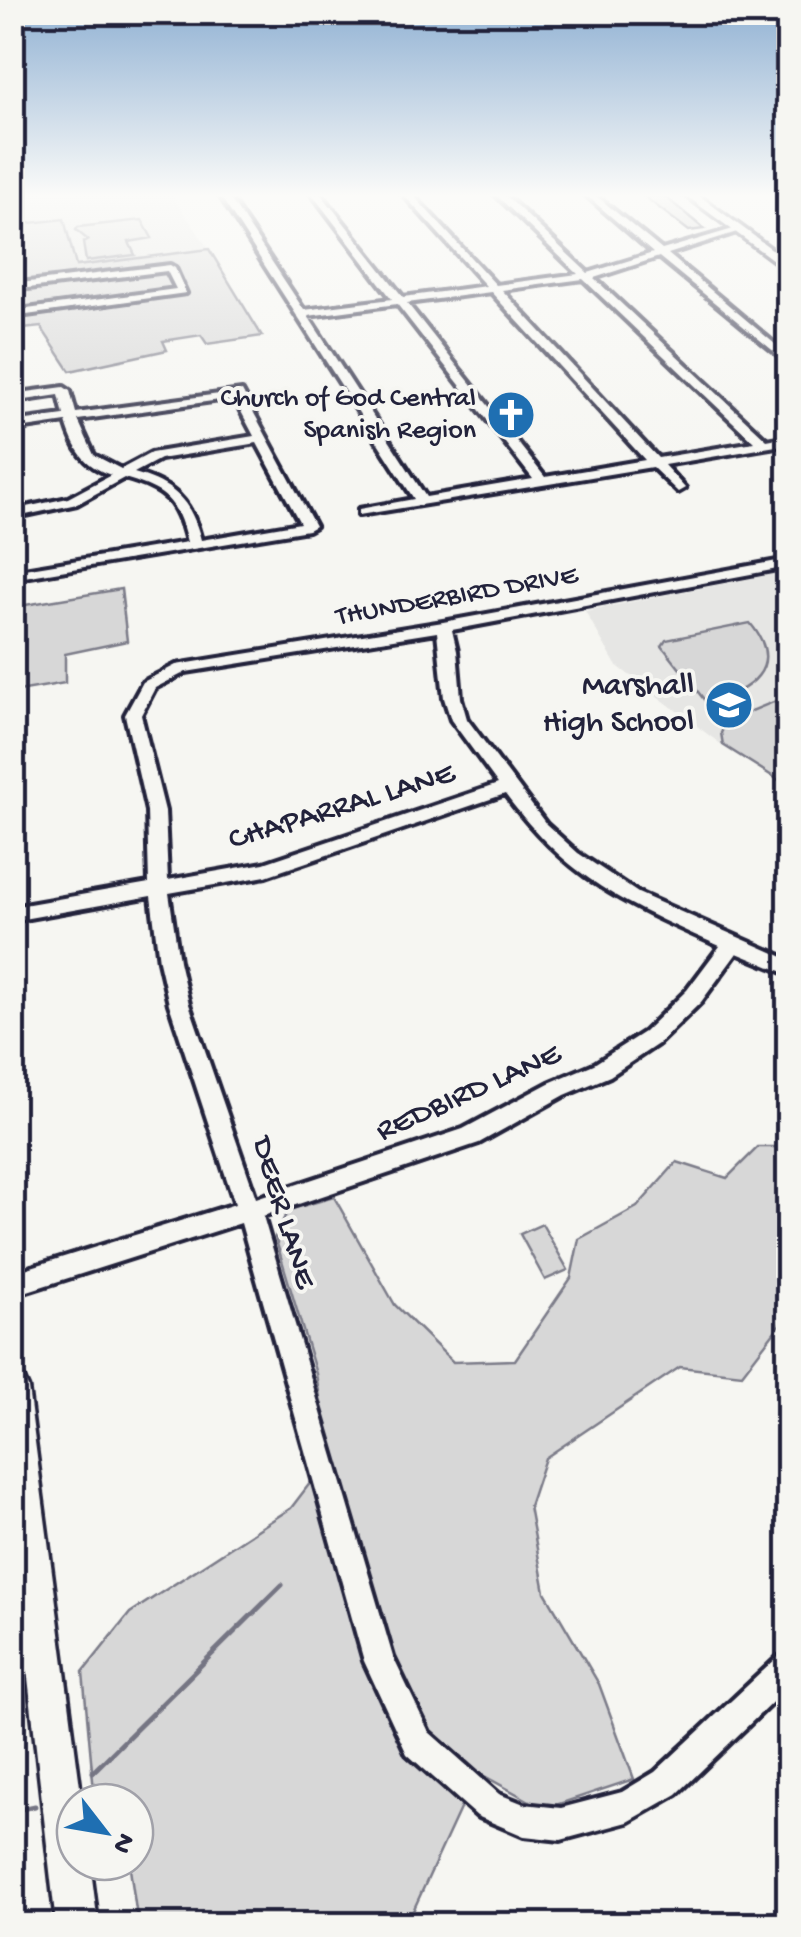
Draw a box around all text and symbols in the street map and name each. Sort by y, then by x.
place label: Church of God Central Spanish Region [221,383,477,448]
church icon: Church of God Central Spanish Region [485,389,537,441]
street label: THUNDERBIRD DRIVE [332,559,582,635]
place label: Marshall High School [543,668,694,743]
school or university icon: Marshall High School [703,679,755,731]
street label: CHAPARRAL LANE [224,755,461,860]
street label: REDBIRD LANE [371,1036,568,1152]
street label: DEER LANE [240,1131,323,1294]
north arrow [55,1782,155,1882]
text: N [104,1826,141,1859]

